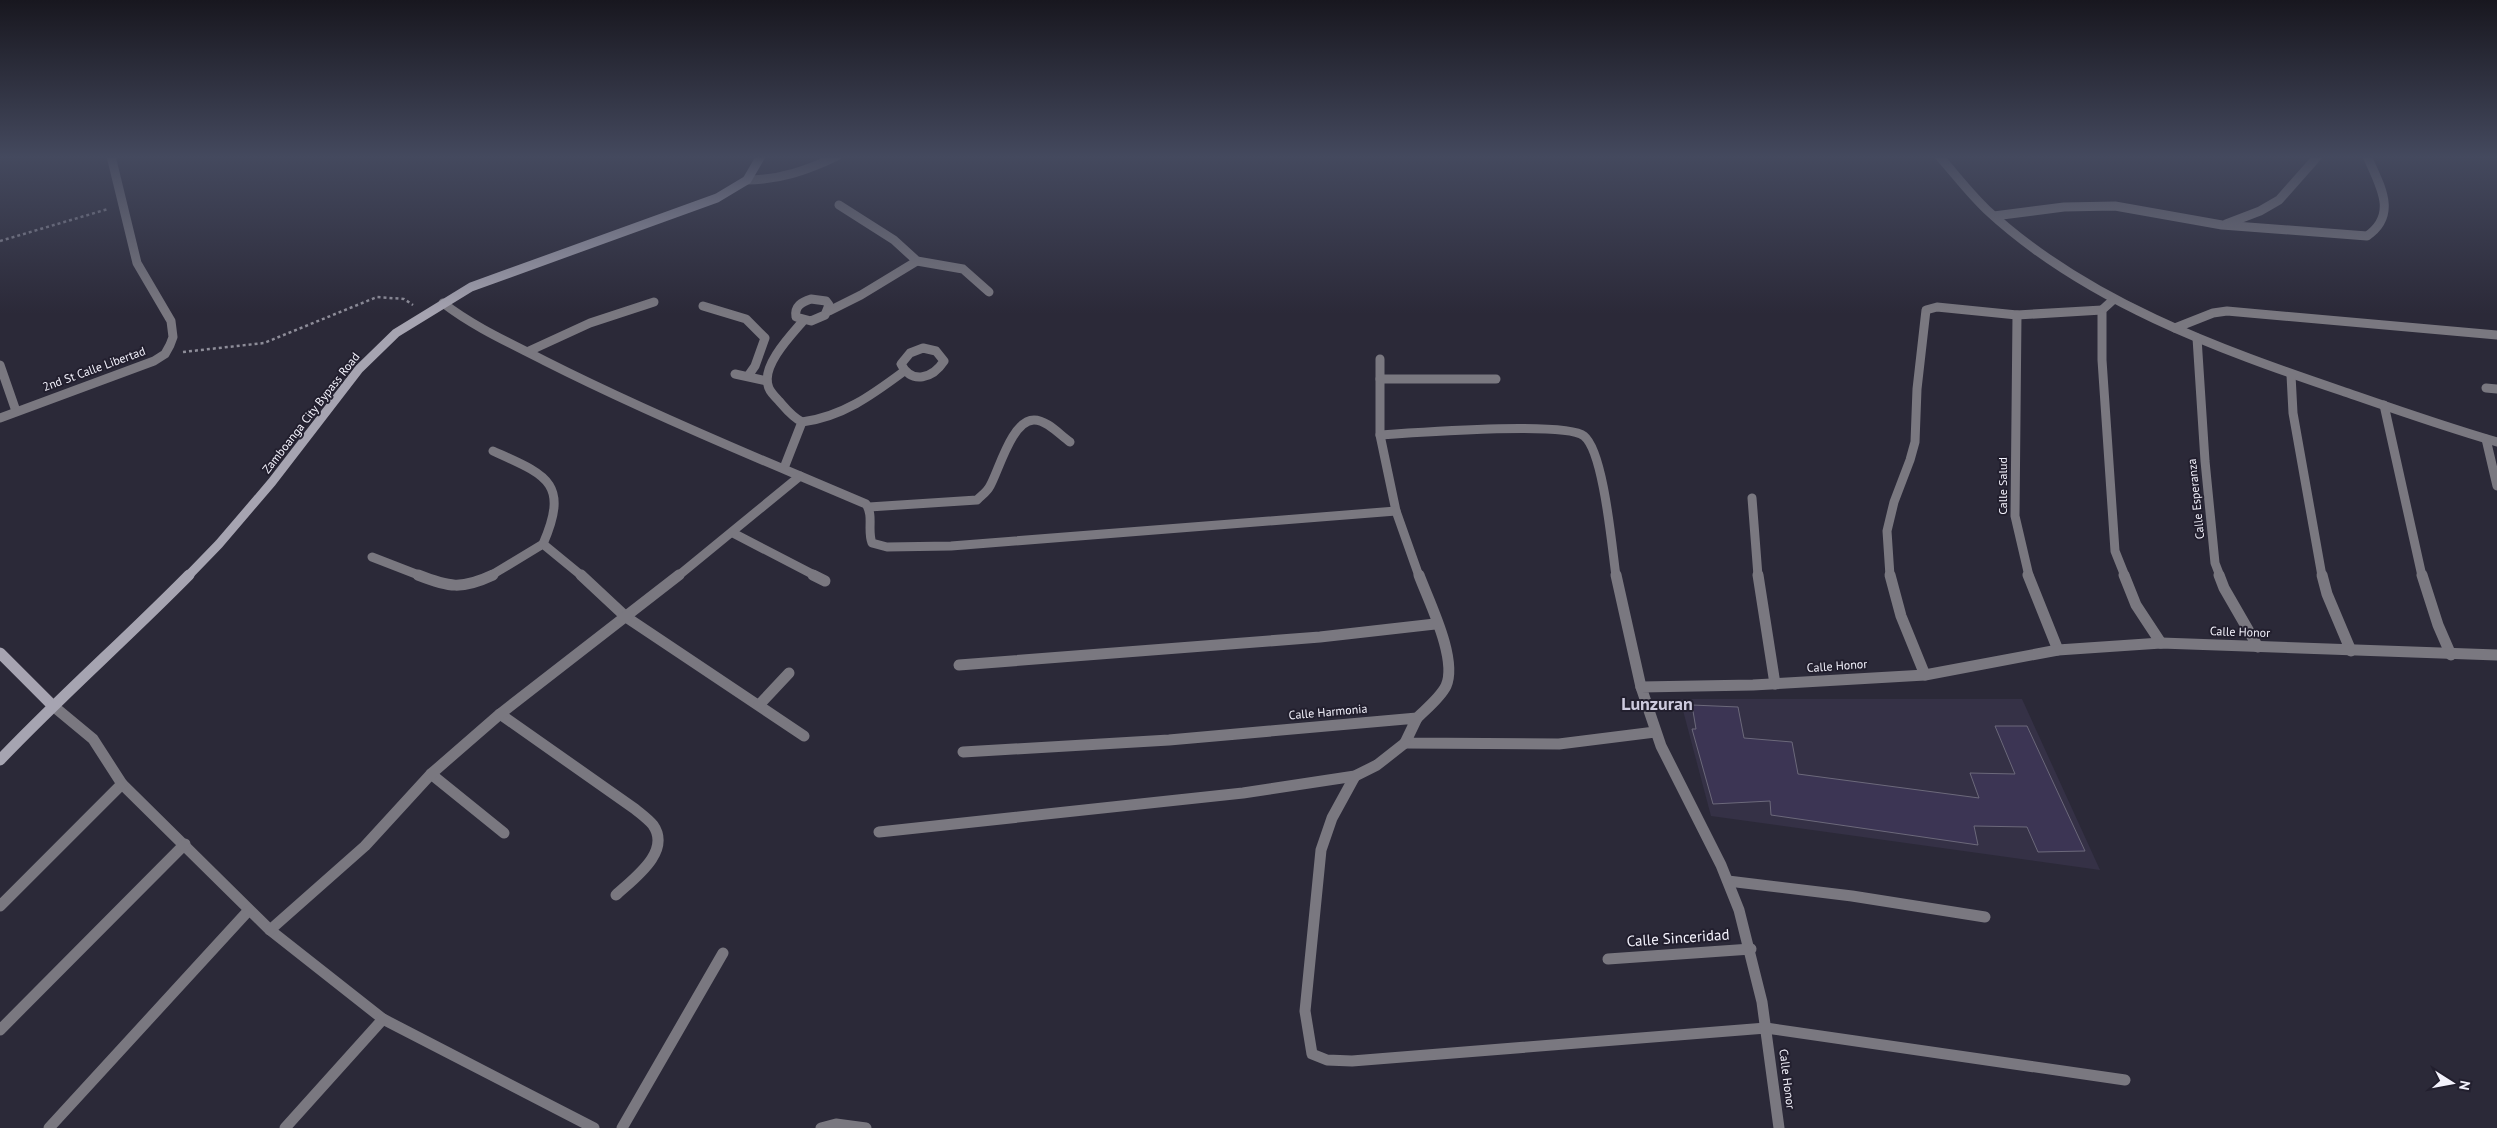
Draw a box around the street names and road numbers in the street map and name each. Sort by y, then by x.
street label: 2nd St Calle Libertad [40,343,147,394]
street label: Zamboanga City Bypass Road [259,349,362,476]
street label: Calle Salud [1995,457,2010,515]
street label: Calle Esperanza [2184,458,2207,540]
street label: Calle Honor [2210,623,2271,640]
street label: Calle Honor [1806,656,1868,675]
street label: Calle Harmonia [1288,701,1368,722]
street label: Calle Sinceridad [1626,924,1730,951]
street label: Calle Honor [1776,1048,1799,1110]

